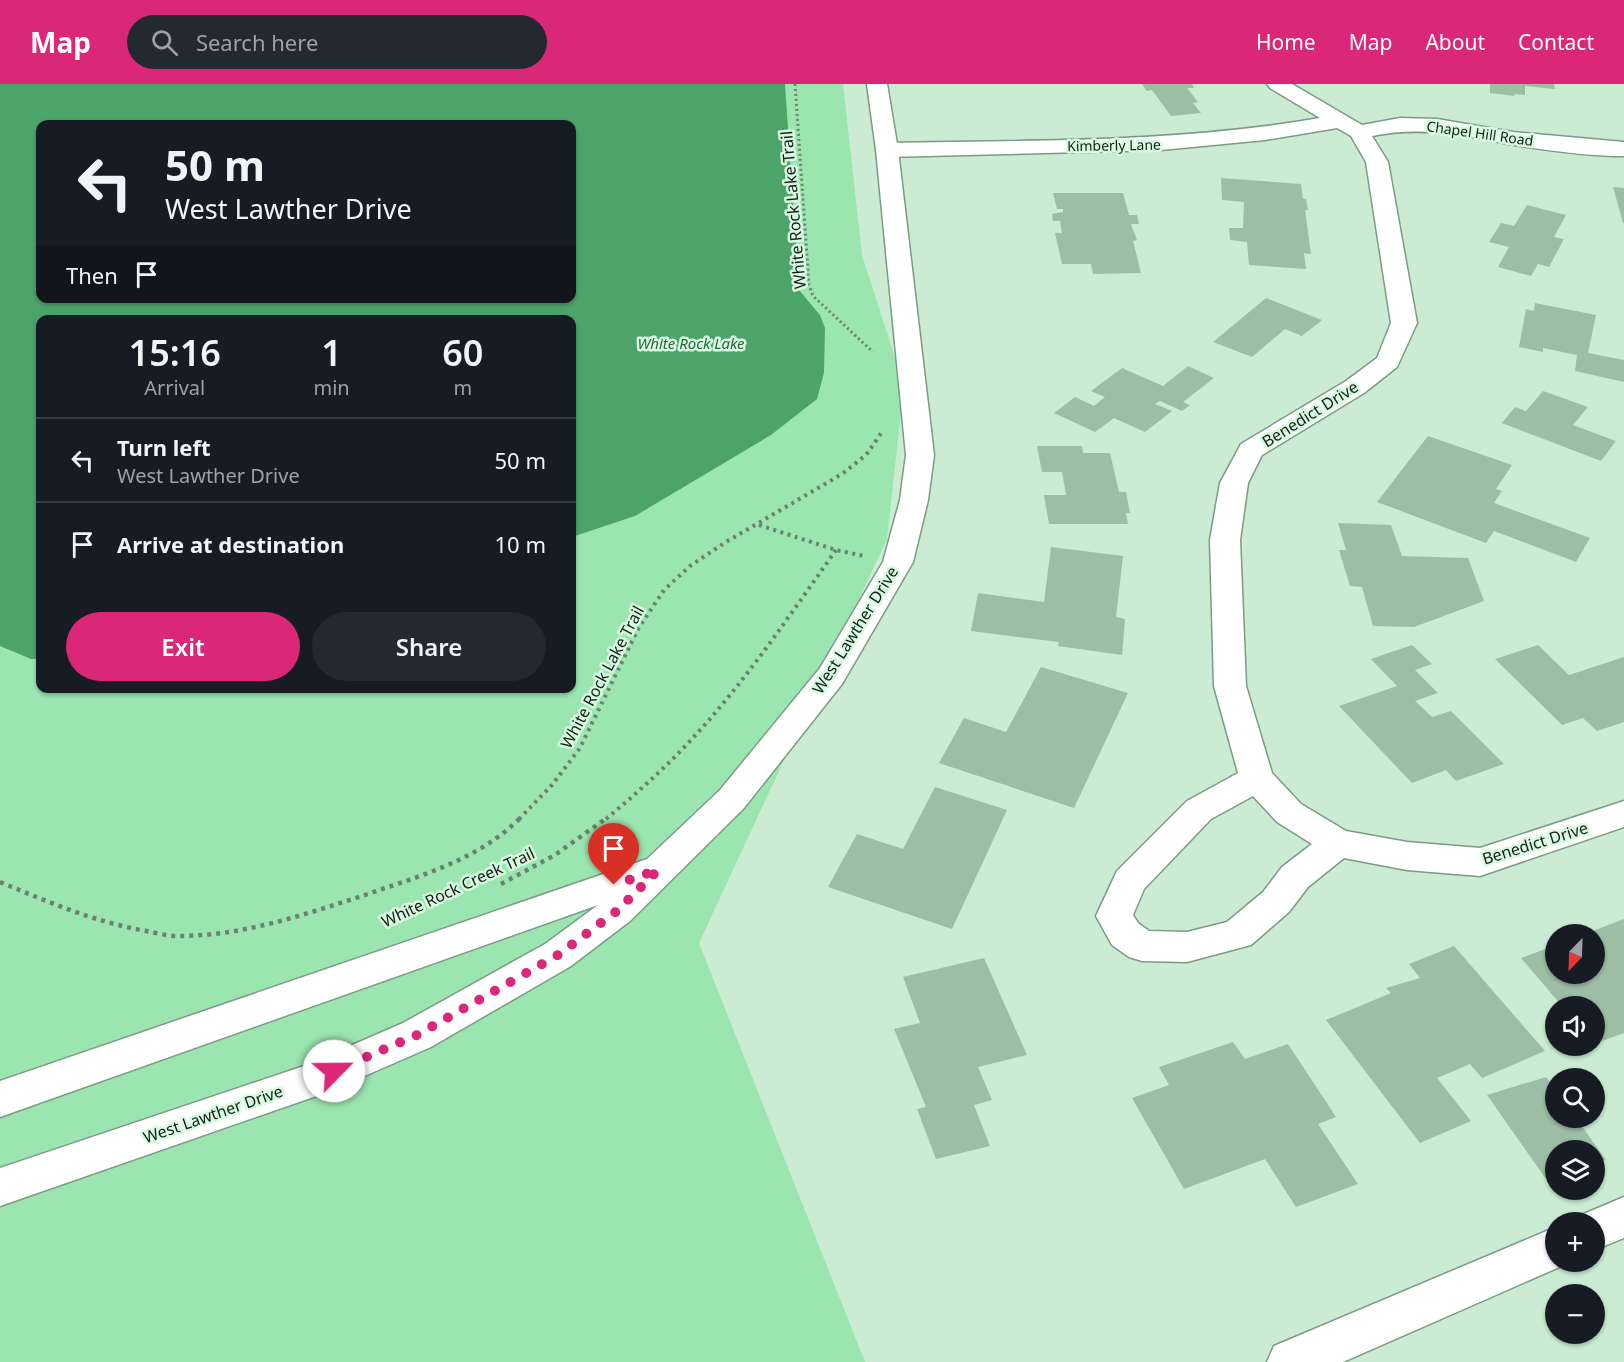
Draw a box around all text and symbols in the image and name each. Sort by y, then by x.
search box [127,15,547,69]
text: Map [30,23,91,61]
icon: search [148,26,181,59]
text: Search here [196,27,318,57]
text: Home [1256,28,1316,56]
text: Map [1349,28,1392,56]
text: About [1425,28,1485,56]
text: Contact [1518,28,1594,56]
street label: Chapel Hill Road [1425,116,1535,150]
street label: White Rock Lake Trail [775,130,811,290]
street label: Kimberly Lane [1067,135,1161,155]
text: 50 m [165,136,265,193]
icon: left [66,144,144,222]
text: West Lawther Drive [165,190,412,227]
icon: arrive [130,258,163,291]
text: Then [66,260,118,290]
text: 15:16 [129,328,221,377]
text: 1 [321,328,342,377]
text: 60 [442,328,483,377]
water label: White Rock Lake [637,333,745,353]
text: Arrival [144,374,205,401]
text: min [313,374,350,401]
text: m [453,374,472,401]
street label: Benedict Drive [1258,376,1362,452]
text: Turn left [117,432,211,462]
icon: left [66,444,99,477]
text: 50 m [495,445,546,475]
text: West Lawther Drive [117,462,300,489]
icon: arrive [66,528,99,561]
text: Arrive at destination [117,529,344,559]
text: 10 m [495,529,546,559]
street label: West Lawther Drive [807,562,903,698]
street label: White Rock Lake Trail [555,602,649,752]
button: Exit [66,612,300,681]
button: Share [312,612,546,681]
street label: Benedict Drive [1479,816,1591,870]
pin [588,823,639,885]
icon: arrive [597,832,630,865]
street label: White Rock Creek Trail [378,842,538,932]
north arrow [1545,924,1605,984]
map controls [1545,924,1605,1344]
button: sound [1545,996,1605,1056]
position arrow [302,1039,366,1103]
button: search [1545,1068,1605,1128]
street label: West Lawther Drive [140,1080,286,1148]
button: layers [1545,1140,1605,1200]
button: + [1545,1212,1605,1272]
button: − [1545,1284,1605,1344]

